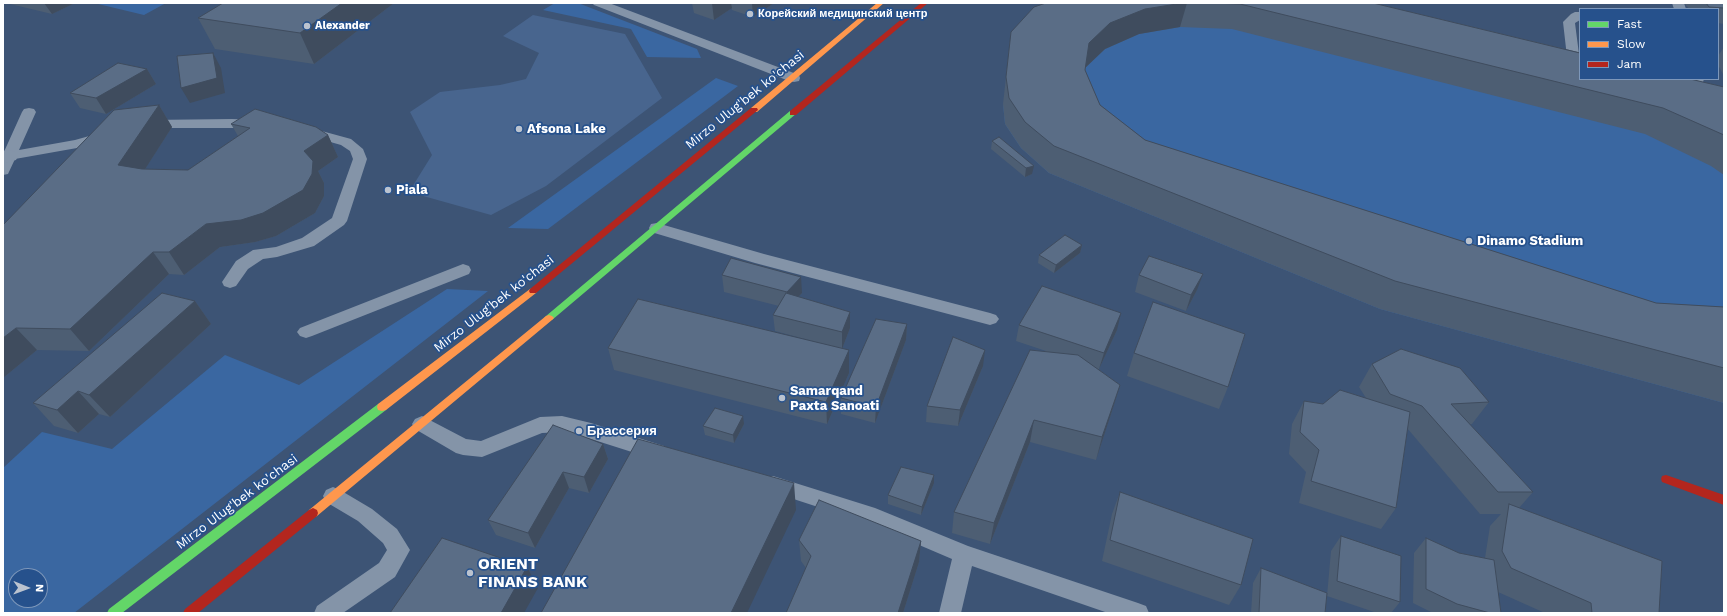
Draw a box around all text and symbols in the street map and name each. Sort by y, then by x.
place label: Корейский медицинский центр [758,7,927,21]
legend [1579,8,1719,80]
marker: Корейский медицинский центр [745,9,755,19]
text: Fast [1617,17,1642,31]
place label: Alexander [315,19,370,33]
marker: Alexander [302,21,312,31]
text: Slow [1617,37,1645,51]
street label: Mirzo Ulug'bek ko'chasi [683,47,807,153]
text: Jam [1617,57,1642,71]
place label: Afsona Lake [527,121,606,137]
marker: Afsona Lake [514,124,524,134]
place label: Piala [396,182,428,198]
marker: Piala [383,185,393,195]
place label: Dinamo Stadium [1477,233,1583,249]
marker: Dinamo Stadium [1464,236,1474,246]
street label: Mirzo Ulug'bek ko'chasi [431,252,557,356]
place label: Samarqand Paxta Sanoati [790,383,879,414]
marker: Samarqand Paxta Sanoati [777,393,787,403]
place label: Брассерия [587,423,657,439]
marker: Брассерия [574,426,584,436]
street label: Mirzo Ulug'bek ko'chasi [173,451,301,553]
place label: ORIENT FINANS BANK [478,554,587,592]
north arrow [8,568,48,608]
marker: ORIENT FINANS BANK [465,568,475,578]
text: N [33,584,46,592]

